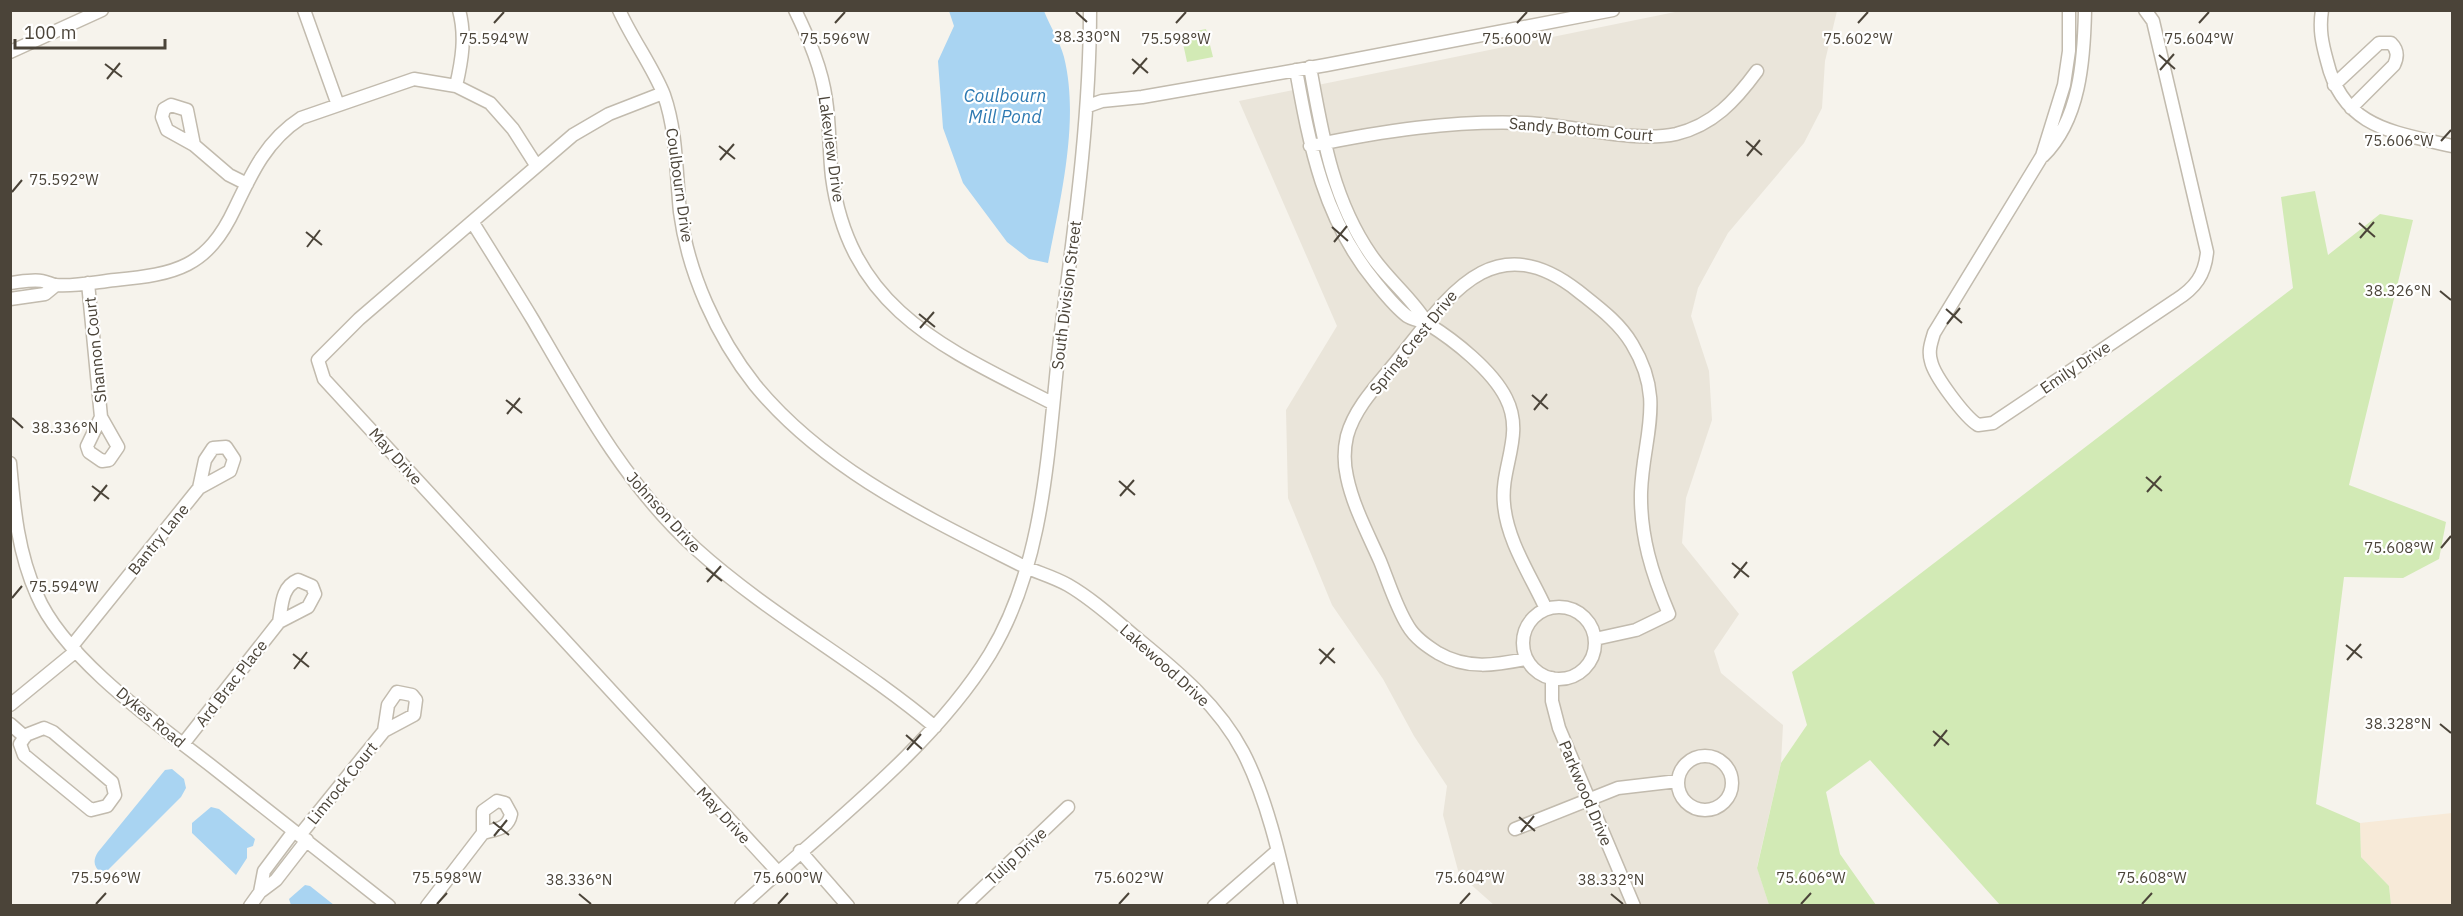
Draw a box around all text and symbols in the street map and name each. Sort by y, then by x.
scale bar [15,12,165,50]
text: 100 m [24,21,76,44]
text: 38.330°N [1054,27,1120,46]
text: 75.594°W [459,29,529,48]
text: 75.596°W [800,29,870,48]
text: 75.598°W [1141,29,1211,48]
text: 75.600°W [1482,29,1552,48]
text: 75.602°W [1823,29,1893,48]
text: 75.604°W [2164,29,2234,48]
water label: Coulbourn Mill Pond [964,84,1046,128]
street label: Lakeview Drive [815,95,849,204]
street label: Sandy Bottom Court [1508,113,1654,145]
street label: Coulbourn Drive [662,126,698,244]
text: 75.606°W [2364,131,2434,150]
text: 75.592°W [29,170,99,189]
street label: South Division Street [1047,219,1085,371]
text: 38.326°N [2365,281,2431,300]
street label: Spring Crest Drive [1365,286,1461,398]
street label: Shannon Court [79,296,111,404]
street label: Emily Drive [2036,336,2114,398]
text: 38.336°N [32,418,98,437]
street label: May Drive [365,423,427,489]
street label: Johnson Drive [622,467,706,557]
street label: Bantry Lane [123,499,193,579]
text: 75.608°W [2364,538,2434,557]
text: 75.594°W [29,577,99,596]
street label: Lakewood Drive [1116,620,1214,711]
street label: Ard Brac Place [191,635,271,731]
street label: Dykes Road [112,682,190,752]
text: 38.328°N [2365,714,2431,733]
street label: Parkwood Drive [1555,737,1617,849]
street label: Limrock Court [303,738,381,828]
street label: May Drive [693,782,755,848]
street label: Tulip Drive [981,823,1051,889]
text: 75.596°W [71,868,141,887]
text: 75.598°W [412,868,482,887]
text: 75.600°W [753,868,823,887]
text: 75.602°W [1094,868,1164,887]
text: 75.604°W [1435,868,1505,887]
text: 75.606°W [1776,868,1846,887]
text: 75.608°W [2117,868,2187,887]
text: 38.336°N [546,870,612,889]
text: 38.332°N [1578,870,1644,889]

